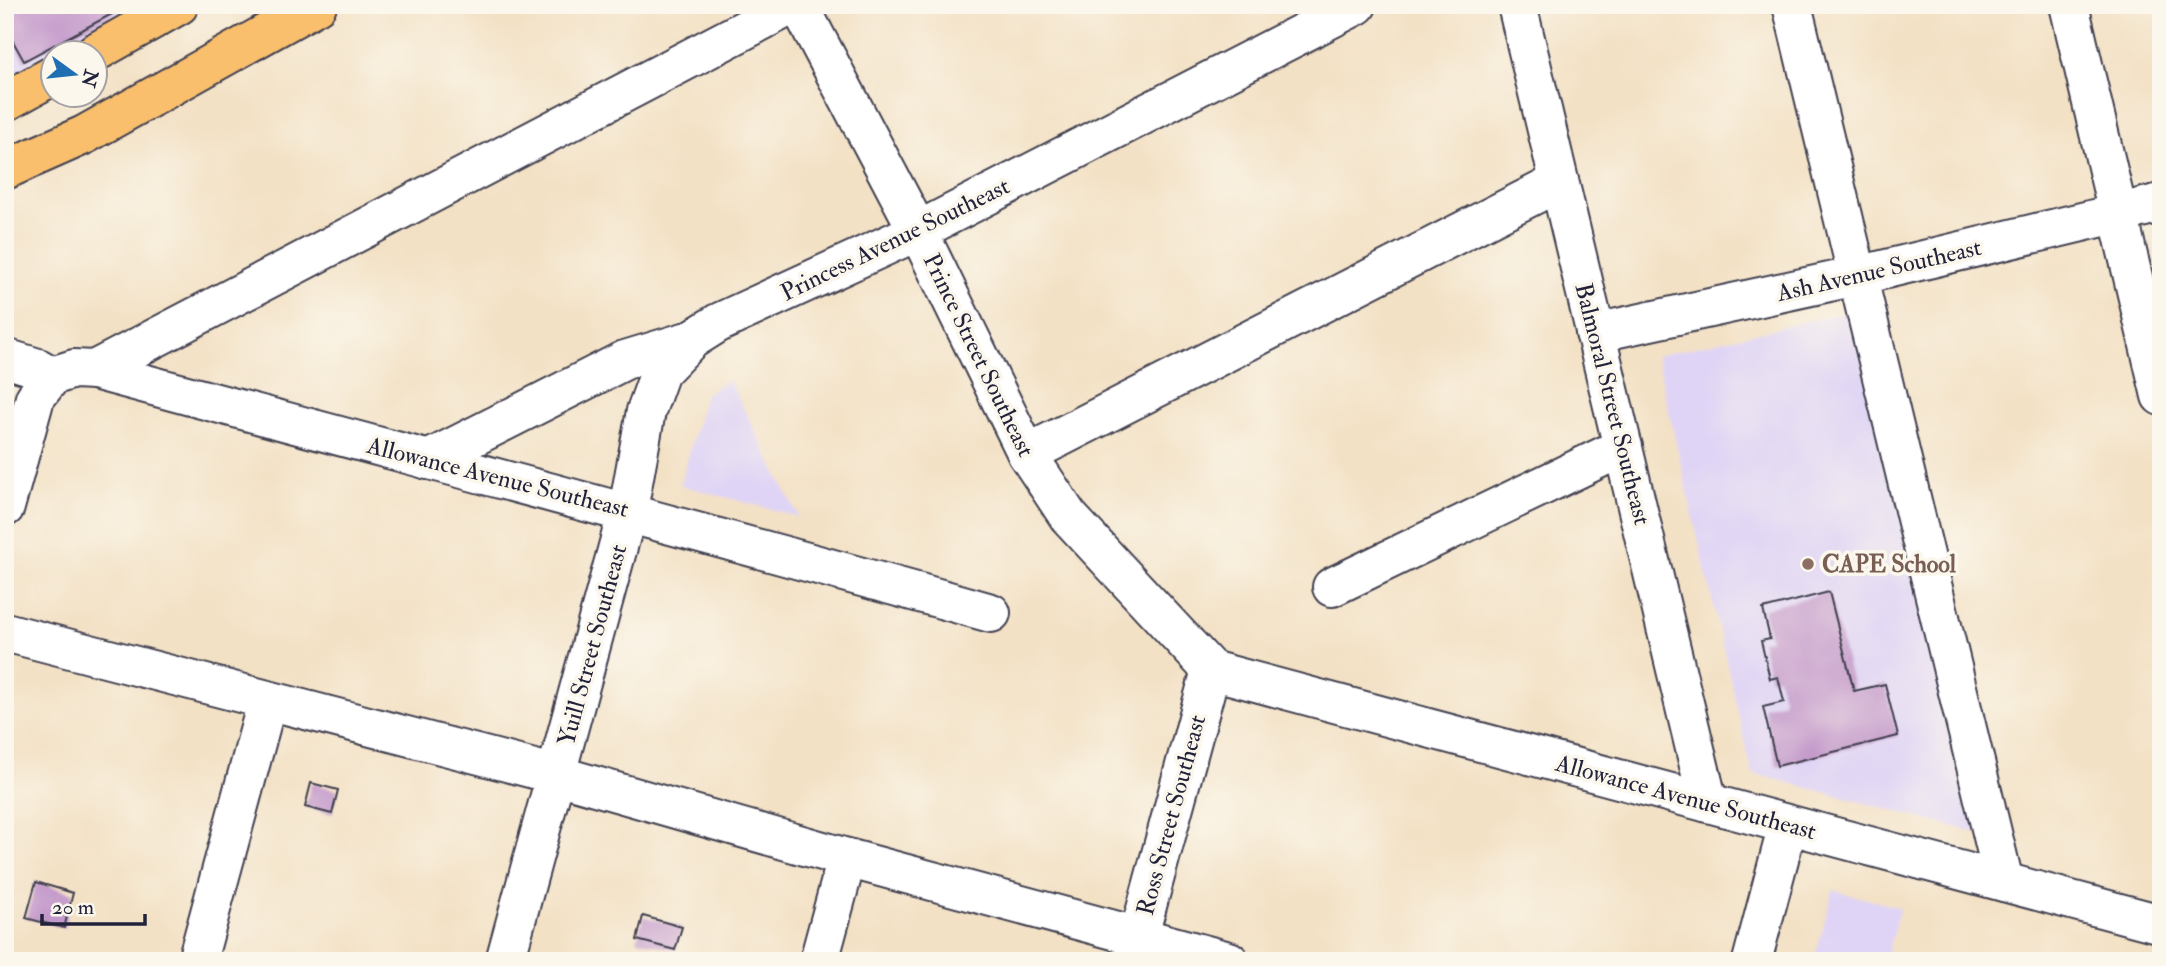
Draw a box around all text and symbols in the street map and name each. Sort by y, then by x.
north arrow [38,38,108,108]
text: N [75,66,104,90]
street label: Princess Avenue Southeast [776,170,1015,308]
street label: Ash Avenue Southeast [1773,232,1985,309]
street label: Prince Street Southeast [916,248,1041,462]
street label: Balmoral Street Southeast [1567,280,1658,529]
street label: Allowance Avenue Southeast [363,430,632,525]
street label: Yuill Street Southeast [551,541,634,749]
place label: CAPE School [1822,549,1957,580]
marker: CAPE School [1800,556,1816,572]
street label: Ross Street Southeast [1130,711,1213,919]
street label: Allowance Avenue Southeast [1551,747,1820,847]
scale bar [42,882,145,926]
text: 20 m [52,894,94,921]

